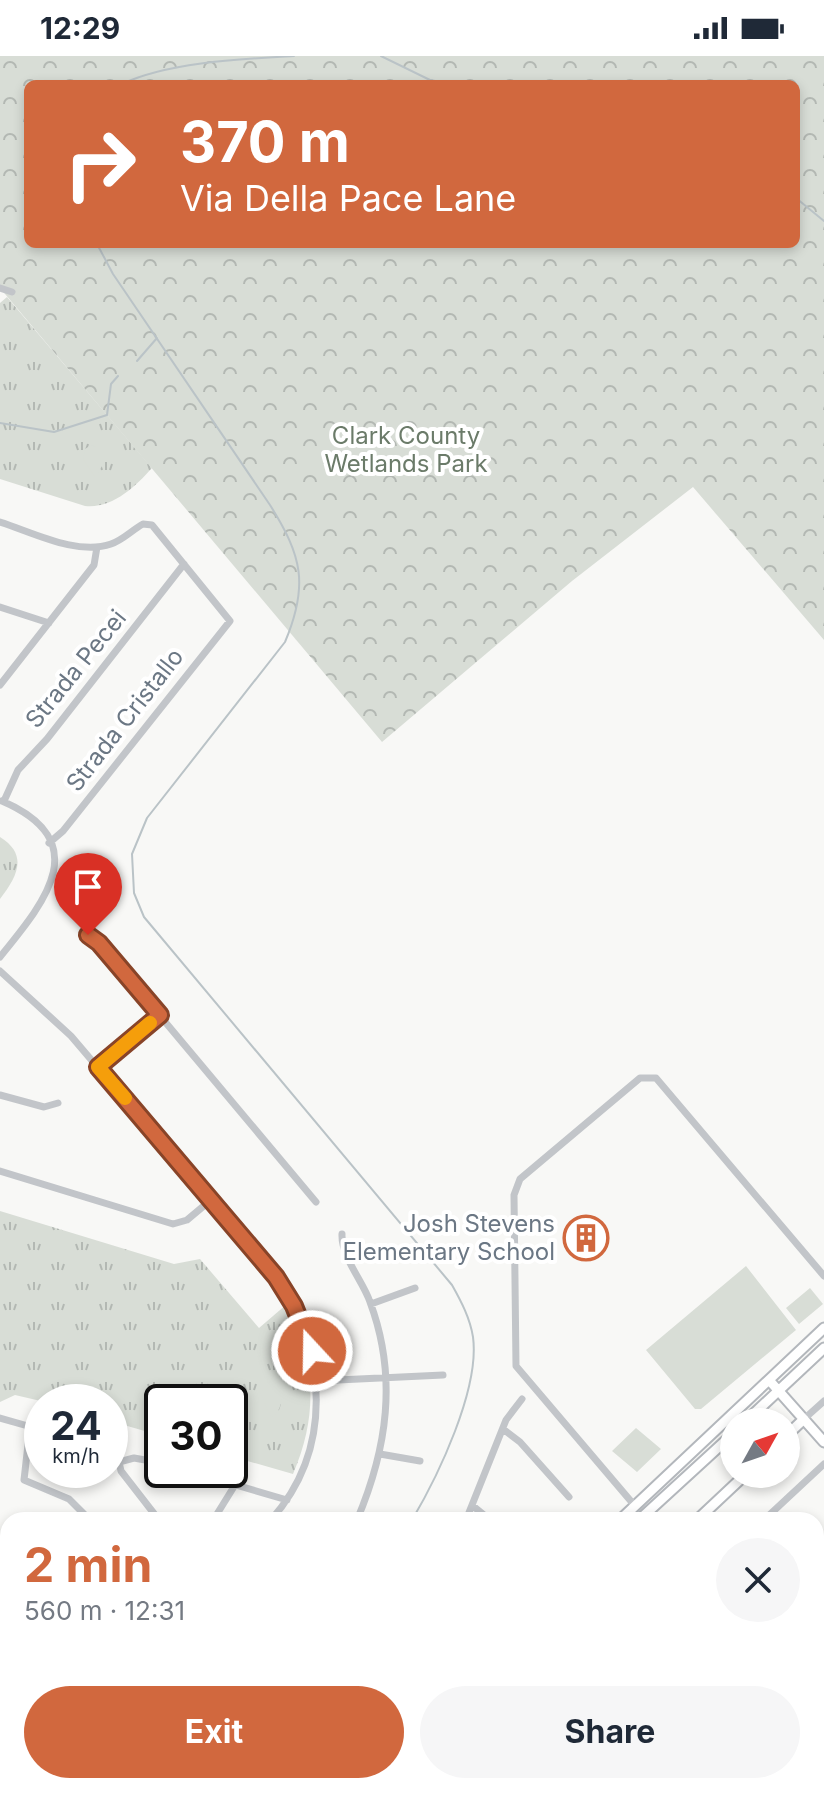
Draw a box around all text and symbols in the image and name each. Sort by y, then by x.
text: 12:29 [40,10,120,46]
text: 370 m [180,108,350,176]
icon: right [48,112,152,216]
text: Via Della Pace Lane [180,176,516,220]
park label: Clark County Wetlands Park [324,421,488,478]
street label: Strada Pecei [19,604,132,734]
street label: Strada Cristallo [60,642,189,797]
pin [54,853,122,935]
icon: arrive [66,865,110,909]
place label: Josh Stevens Elementary School [343,1209,555,1266]
building icon: Josh Stevens Elementary School [562,1214,610,1262]
position arrow [270,1309,354,1393]
speed limit sign: 30 [144,1384,248,1488]
text: 24 [50,1401,102,1450]
north arrow [720,1408,800,1488]
map controls [720,1408,800,1488]
text: km/h [52,1444,100,1468]
text: 2 min [24,1535,152,1594]
button: close [716,1538,800,1622]
text: 560 m · 12:31 [24,1595,185,1626]
button: Exit [24,1686,404,1778]
button: Share [420,1686,800,1778]

